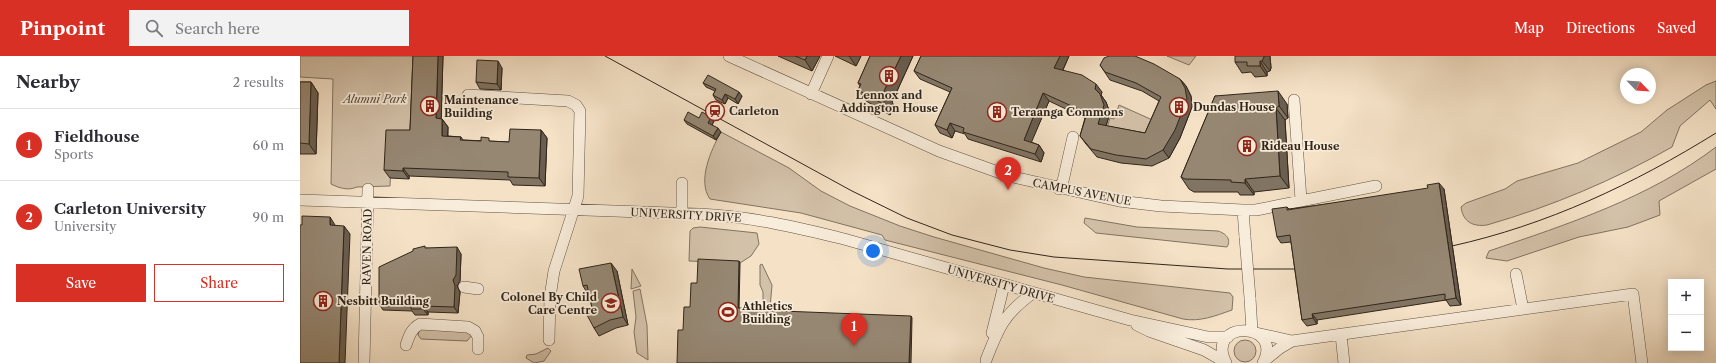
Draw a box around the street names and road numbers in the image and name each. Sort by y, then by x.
street label: CAMPUS AVENUE [1031,176,1133,209]
street label: UNIVERSITY DRIVE [630,205,742,225]
street label: RAVEN ROAD [359,208,375,285]
street label: UNIVERSITY DRIVE [946,262,1057,306]

